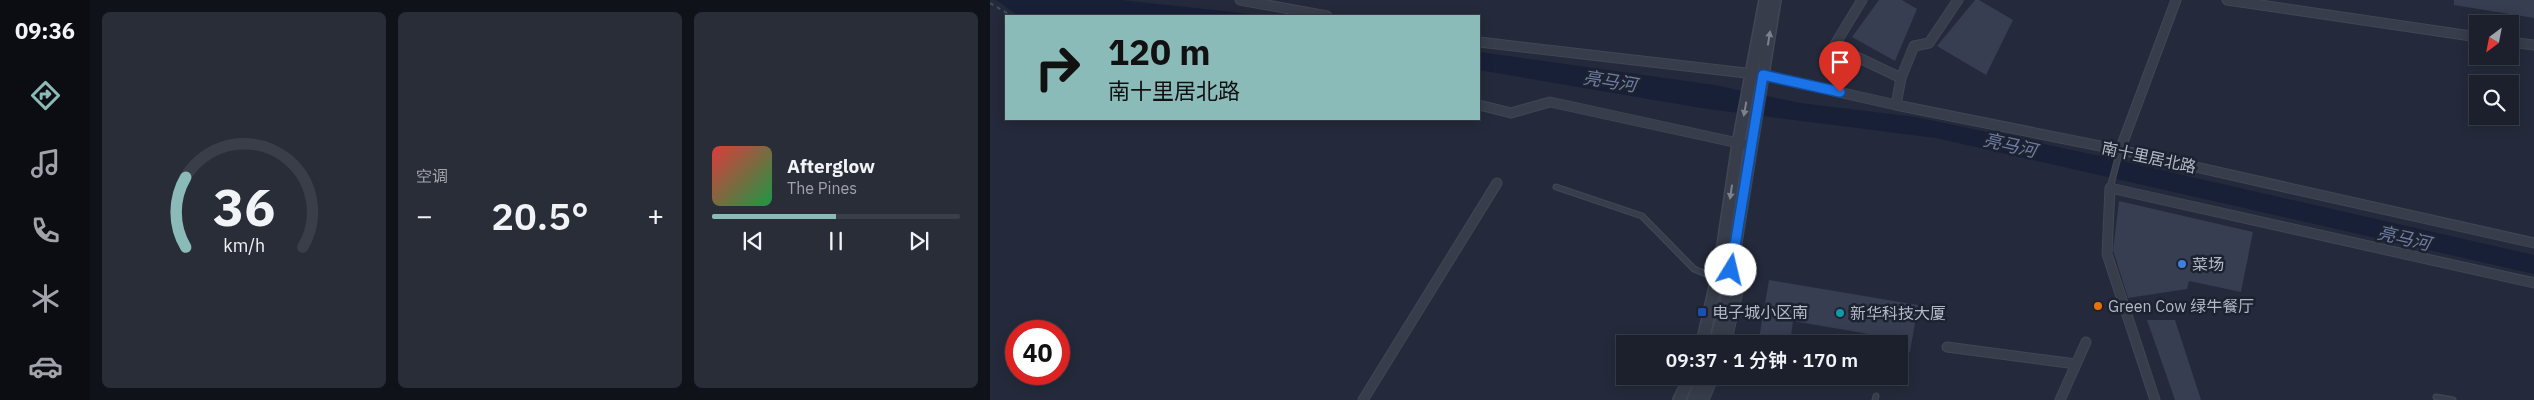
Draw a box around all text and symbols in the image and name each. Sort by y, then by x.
north arrow [2469,15,2519,65]
map controls [2469,15,2519,125]
text: 09:36 [15,16,75,45]
text: 120 m [1108,29,1211,75]
one-way arrow [1766,29,1774,45]
icon: right [1025,35,1090,100]
pin [1819,41,1861,92]
icon: arrive [1826,48,1854,76]
water label: 亮马河 [1582,65,1641,97]
button: search [2469,75,2519,125]
text: 南十里居北路 [1108,76,1240,105]
icon: directions [28,78,63,113]
one-way arrow [1740,101,1748,117]
water label: 亮马河 [1981,128,2042,163]
street label: 南十里居北路 [2100,137,2198,177]
icon: music [28,146,63,181]
text: Afterglow [787,154,875,178]
text: 空调 [416,166,448,186]
text: 36 [213,173,275,240]
text: The Pines [787,178,857,198]
one-way arrow [1727,184,1735,200]
text: 20.5° [491,191,589,240]
text: − [416,197,433,234]
text: + [647,197,664,234]
icon: phone [28,213,63,248]
water label: 亮马河 [2375,221,2436,256]
icon: previous [739,227,767,255]
icon: pause [822,227,850,255]
icon: next [905,227,933,255]
text: km/h [223,234,265,257]
position arrow [1704,243,1756,295]
place label: 菜场 [2192,254,2224,274]
marker: 菜场 [2176,258,2188,270]
icon: climate [28,281,63,316]
place label: Green Cow 绿牛餐厅 [2108,296,2254,316]
marker: Green Cow 绿牛餐厅 [2092,300,2104,312]
place label: 电子城小区南 [1712,302,1808,322]
place label: 新华科技大厦 [1850,303,1946,323]
marker: 电子城小区南 [1696,306,1708,318]
marker: 新华科技大厦 [1834,307,1846,319]
speed limit sign: 40 [1005,320,1070,385]
text: 09:37 · 1 分钟 · 170 m [1666,348,1858,372]
icon: car [28,349,63,384]

